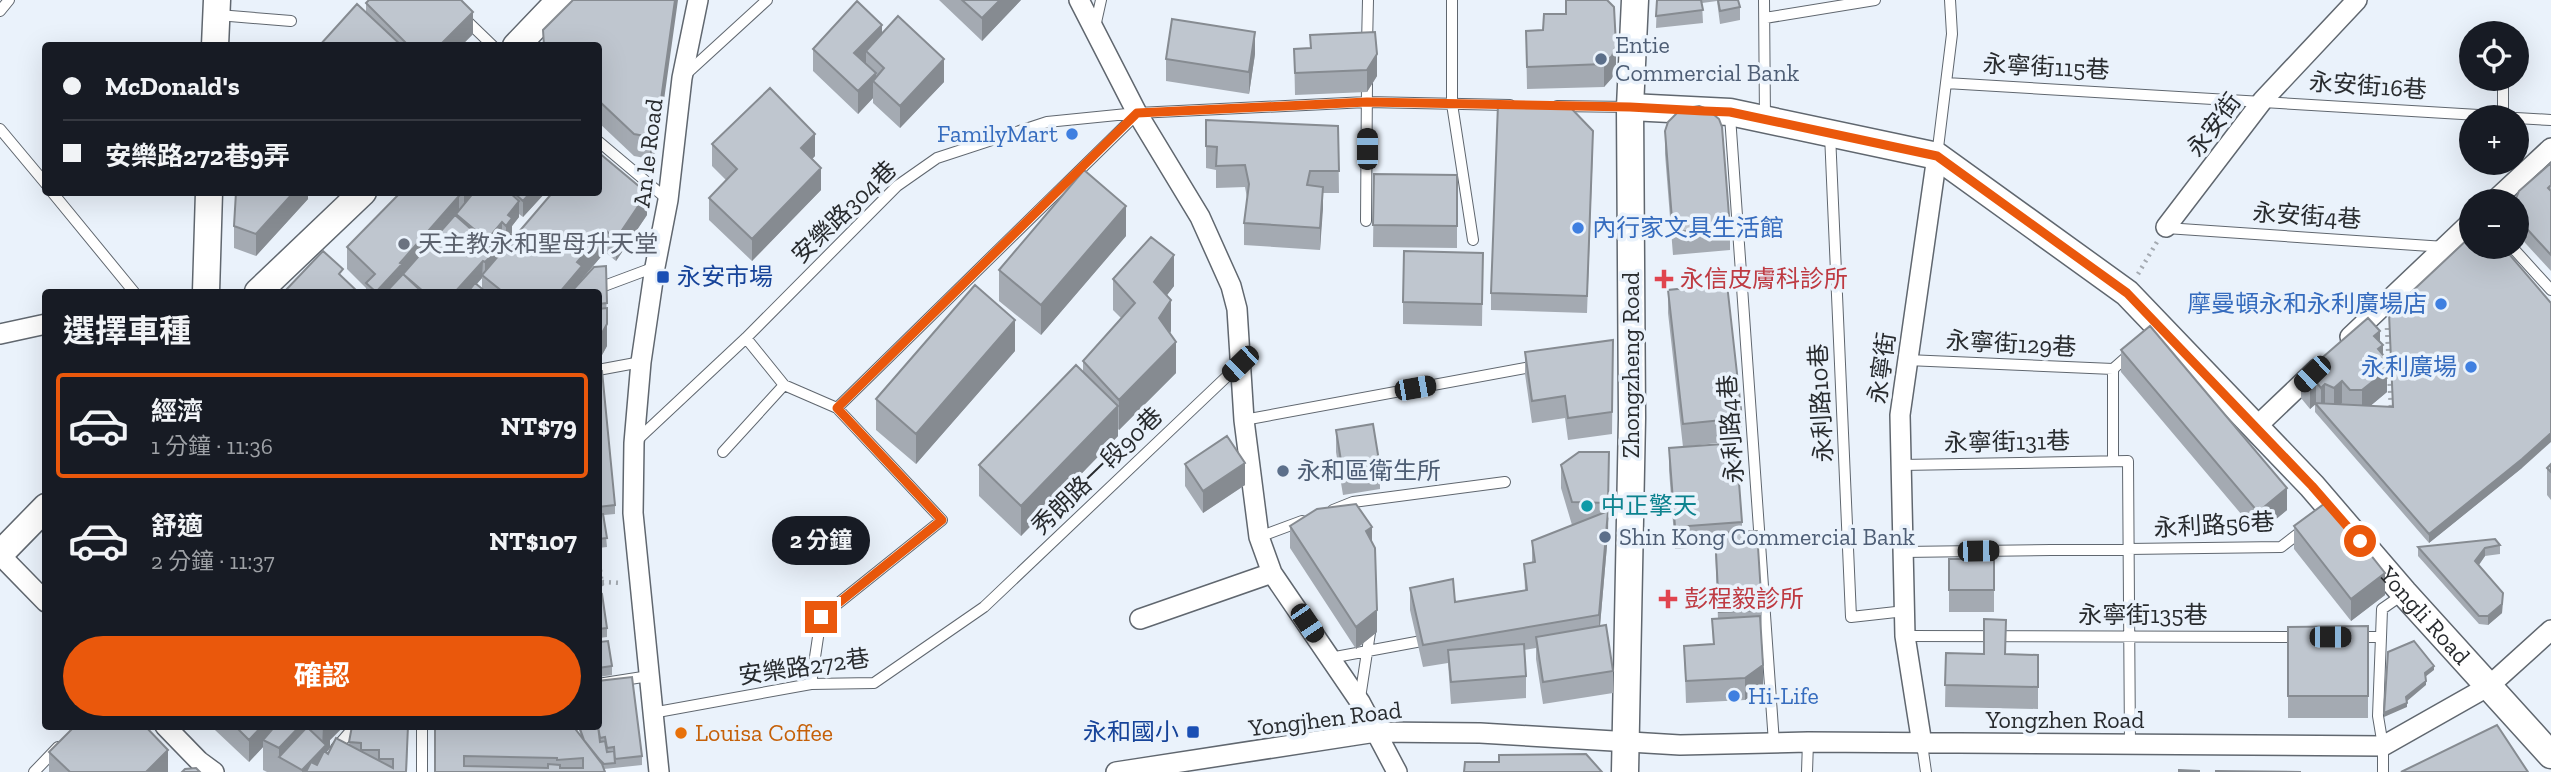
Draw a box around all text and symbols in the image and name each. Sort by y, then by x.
map controls [2459,21,2529,259]
button: locate [2459,21,2529,91]
place label: Entie Commercial Bank [1615,30,1800,87]
street label: 永寧街115巷 [1982,49,2110,84]
marker: Entie Commercial Bank [1593,51,1609,67]
street label: 永安街16巷 [2308,67,2428,104]
text: McDonald's [105,70,240,102]
street label: 永安街 [2180,87,2247,162]
street label: An le Road [626,97,669,209]
button: + [2459,105,2529,175]
place label: FamilyMart [937,119,1058,148]
marker: FamilyMart [1064,126,1080,142]
car [1357,128,1378,170]
text: 安樂路272巷9弄 [105,140,290,172]
street label: 安樂路304巷 [785,154,902,269]
button: − [2459,189,2529,259]
street label: 永安街4巷 [2252,197,2362,234]
place label: 內行家文具生活館 [1592,213,1784,242]
marker: 內行家文具生活館 [1570,220,1586,236]
place label: 天主教永和聖母升天堂 [418,229,658,258]
marker: 天主教永和聖母升天堂 [396,236,412,252]
place label: 永安市場 [677,262,773,291]
place label: 永信皮膚科診所 [1680,264,1848,293]
marker: 永安市場 [655,269,671,285]
marker: 永信皮膚科診所 [1654,269,1674,289]
street label: Zhongzheng Road [1616,272,1645,458]
place label: 摩曼頓永和永利廣場店 [2187,289,2427,318]
marker: 摩曼頓永和永利廣場店 [2433,296,2449,312]
text: 選擇車種 [63,312,191,350]
street label: 永寧街129巷 [1945,326,2077,361]
street label: 永寧街 [1862,330,1901,406]
car [1218,342,1263,386]
street label: 永利路10巷 [1803,343,1838,463]
car [2290,352,2335,396]
place label: 永利廣場 [2361,352,2457,381]
marker: 永利廣場 [2463,359,2479,375]
car [1393,374,1438,402]
street label: 永利路4巷 [1712,374,1749,484]
icon: car [67,394,130,457]
text: 經濟 [151,395,203,427]
street label: 秀朗路一段90巷 [1025,401,1168,540]
text: NT$79 [501,410,577,442]
street label: 永寧街131巷 [1944,426,2070,457]
text: 1 分鐘 · 11:36 [151,432,273,460]
place label: 永和區衛生所 [1297,456,1441,485]
marker: 永和區衛生所 [1275,463,1291,479]
place label: 中正擎天 [1601,491,1697,520]
marker: 中正擎天 [1579,498,1595,514]
street label: 永利路56巷 [2153,507,2275,542]
icon: car [67,509,130,572]
text: 舒適 [151,510,203,542]
callout: 2 分鐘 [772,516,870,564]
place label: Shin Kong Commercial Bank [1619,522,1915,551]
text: NT$107 [489,525,577,557]
route start [2344,525,2376,557]
text: 2 分鐘 [790,526,852,554]
marker: Shin Kong Commercial Bank [1597,529,1613,545]
car [1957,540,2000,562]
text: 2 分鐘 · 11:37 [151,547,275,575]
street label: Yongli Road [2373,559,2477,670]
place label: 彭程毅診所 [1684,584,1804,613]
marker: 彭程毅診所 [1658,589,1678,609]
car [1287,600,1328,646]
street label: 永寧街135巷 [2078,600,2208,629]
route end [805,601,837,633]
car [2310,627,2352,648]
button: 確認 [63,636,581,716]
street label: 安樂路272巷 [737,643,871,690]
place label: Hi-Life [1748,681,1819,710]
marker: Hi-Life [1726,688,1742,704]
street label: Yongjhen Road [1246,695,1403,742]
street label: Yongzhen Road [1985,705,2144,734]
place label: 永和國小 [1083,717,1179,746]
place label: Louisa Coffee [695,718,833,747]
marker: 永和國小 [1185,724,1201,740]
marker: Louisa Coffee [673,725,689,741]

